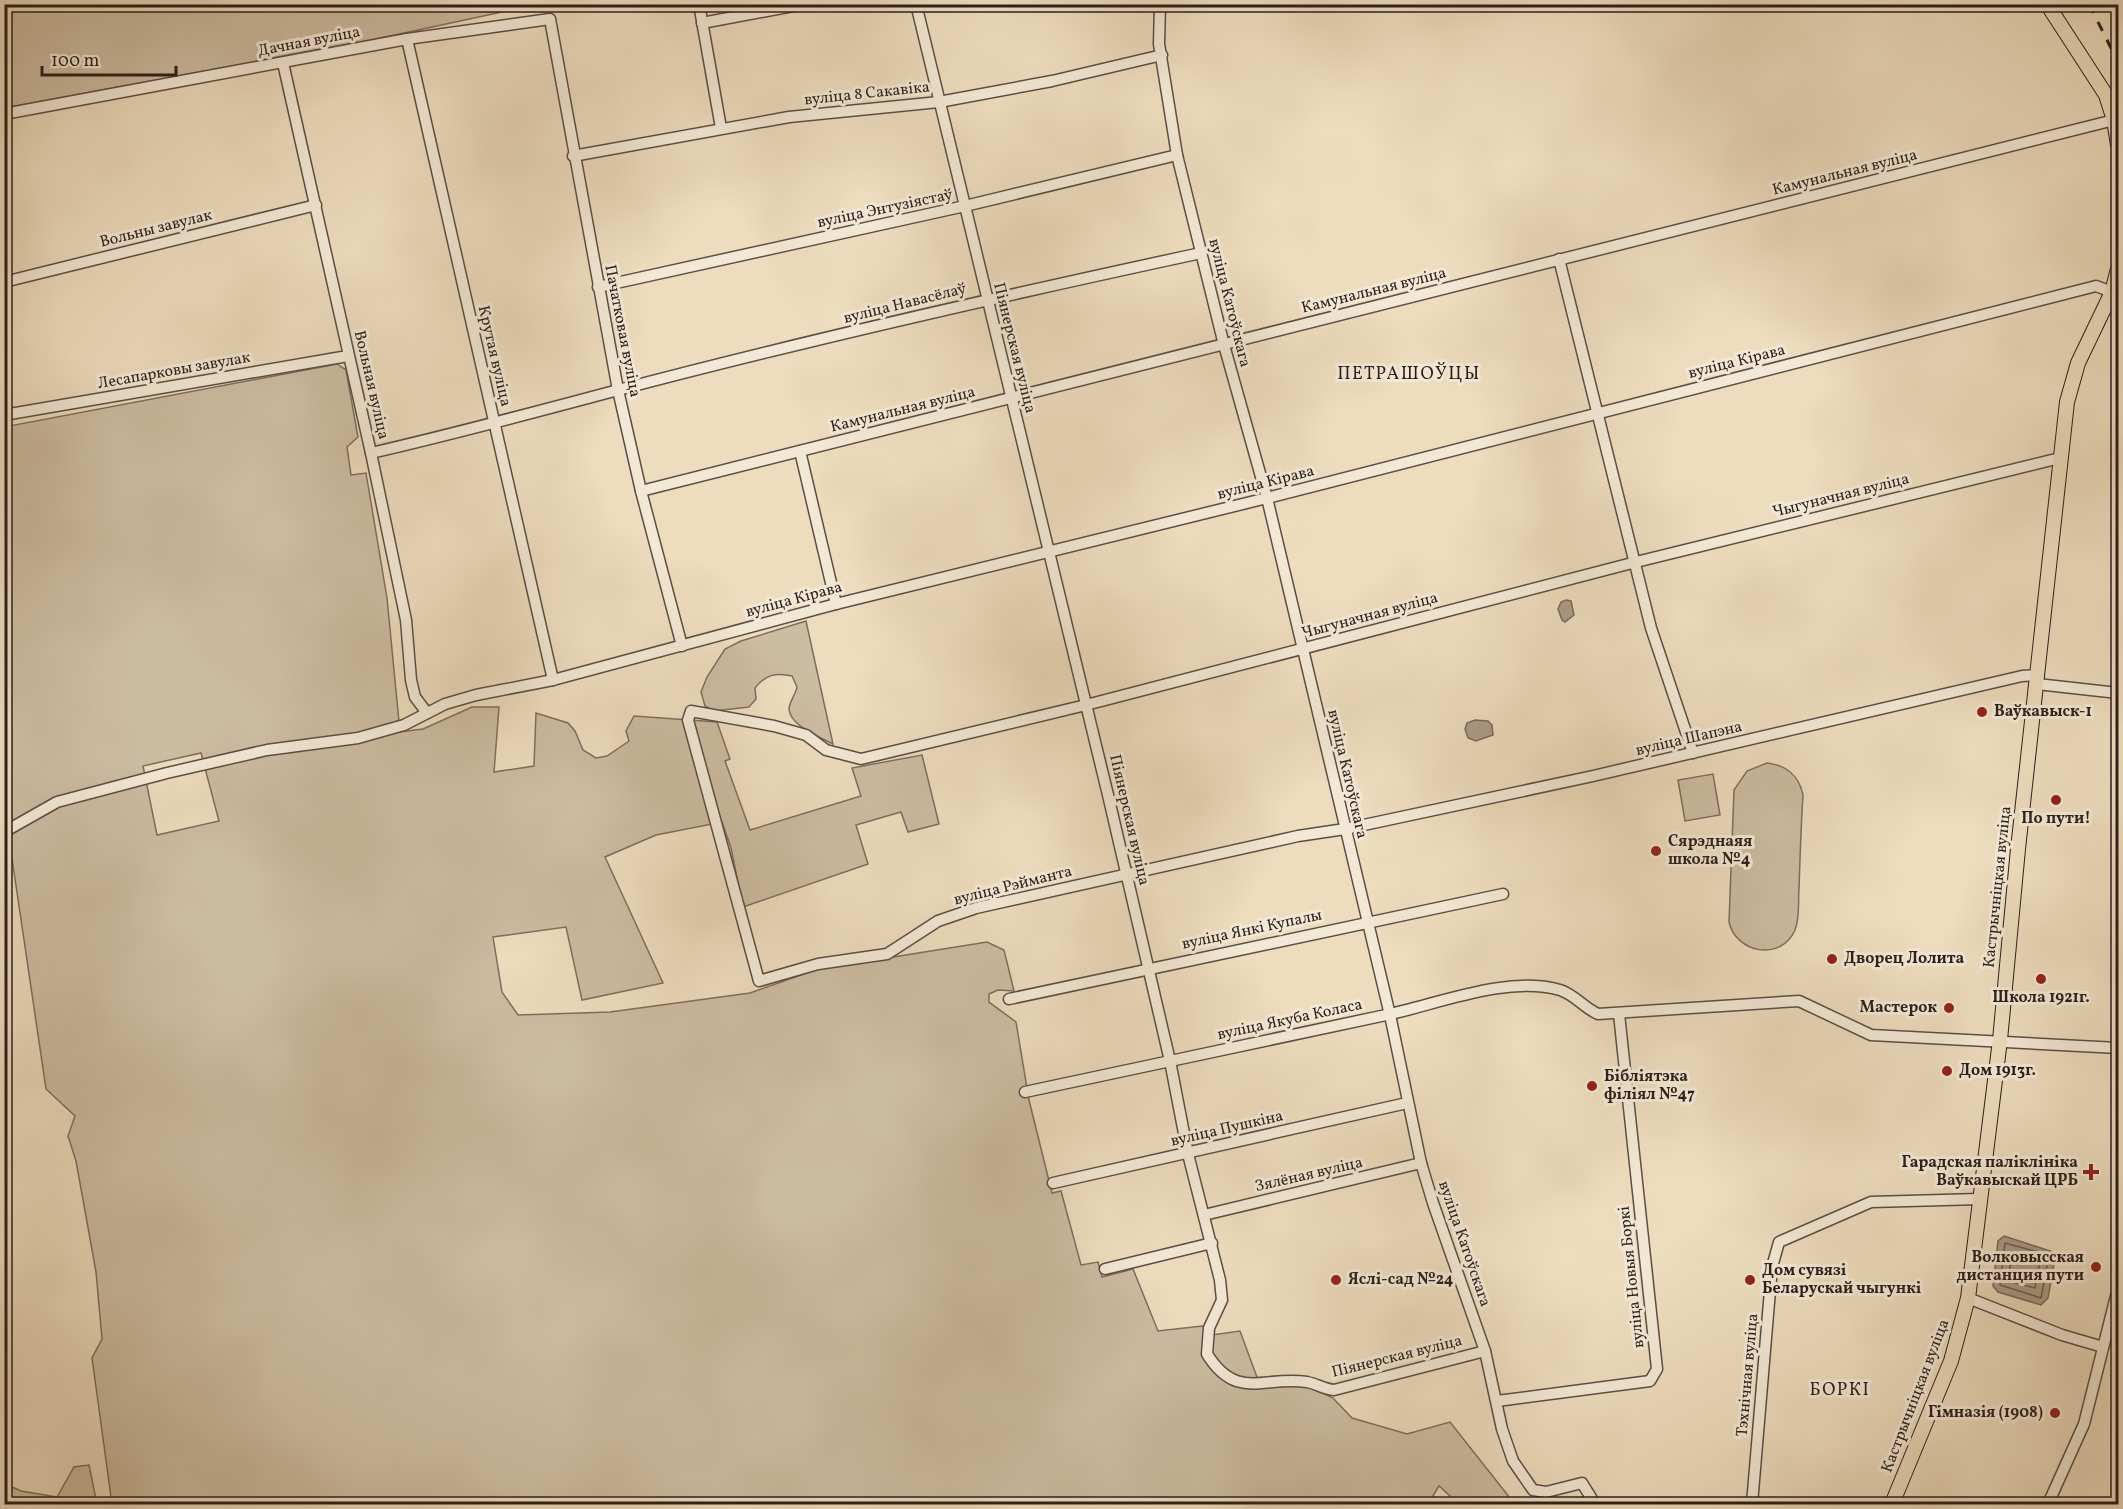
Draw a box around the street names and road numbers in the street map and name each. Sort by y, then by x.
street label: Дачная вуліца [256,21,362,63]
street label: вуліца 8 Сакавіка [803,76,931,112]
street label: Камунальная вуліца [1770,144,1920,202]
street label: вуліца Энтузіястаў [815,184,955,234]
street label: Вольны завулак [98,204,215,254]
street label: вуліца Катоўскага [1202,236,1256,370]
street label: Камунальная вуліца [1299,262,1449,320]
street label: Пачатковая вуліца [598,263,646,399]
street label: вуліца Навасёлаў [841,278,969,330]
street label: Піянерская вуліца [987,280,1041,416]
street label: Крутая вуліца [472,303,516,409]
street label: Вольная вуліца [348,328,394,442]
street label: вуліца Кірава [1686,339,1788,385]
street label: Лесапарковы завулак [96,347,253,395]
street label: Камунальная вуліца [828,381,978,439]
street label: вуліца Кірава [1215,460,1317,506]
street label: Чыгуначная вуліца [1770,468,1912,524]
street label: вуліца Кірава [743,577,845,623]
street label: Чыгуначная вуліца [1299,587,1441,645]
street label: вуліца Катоўскага [1321,707,1373,841]
street label: вуліца Шапэна [1634,716,1744,762]
street label: Піянерская вуліца [1103,752,1155,888]
street label: Кастрычніцкая вуліца [1979,805,2017,969]
street label: вуліца Рэйманта [952,861,1074,911]
street label: вуліца Янкі Купалы [1180,904,1324,956]
street label: вуліца Якуба Коласа [1215,994,1365,1046]
street label: вуліца Пушкіна [1169,1105,1285,1153]
street label: Зялёная вуліца [1253,1152,1365,1198]
street label: вуліца Катоўскага [1432,1178,1496,1310]
street label: вуліца Новыя Боркі [1614,1205,1650,1349]
street label: Тэхнічная вуліца [1732,1312,1764,1437]
street label: Кастрычніцкая вуліца [1877,1316,1955,1476]
street label: Піянерская вуліца [1329,1330,1465,1384]

